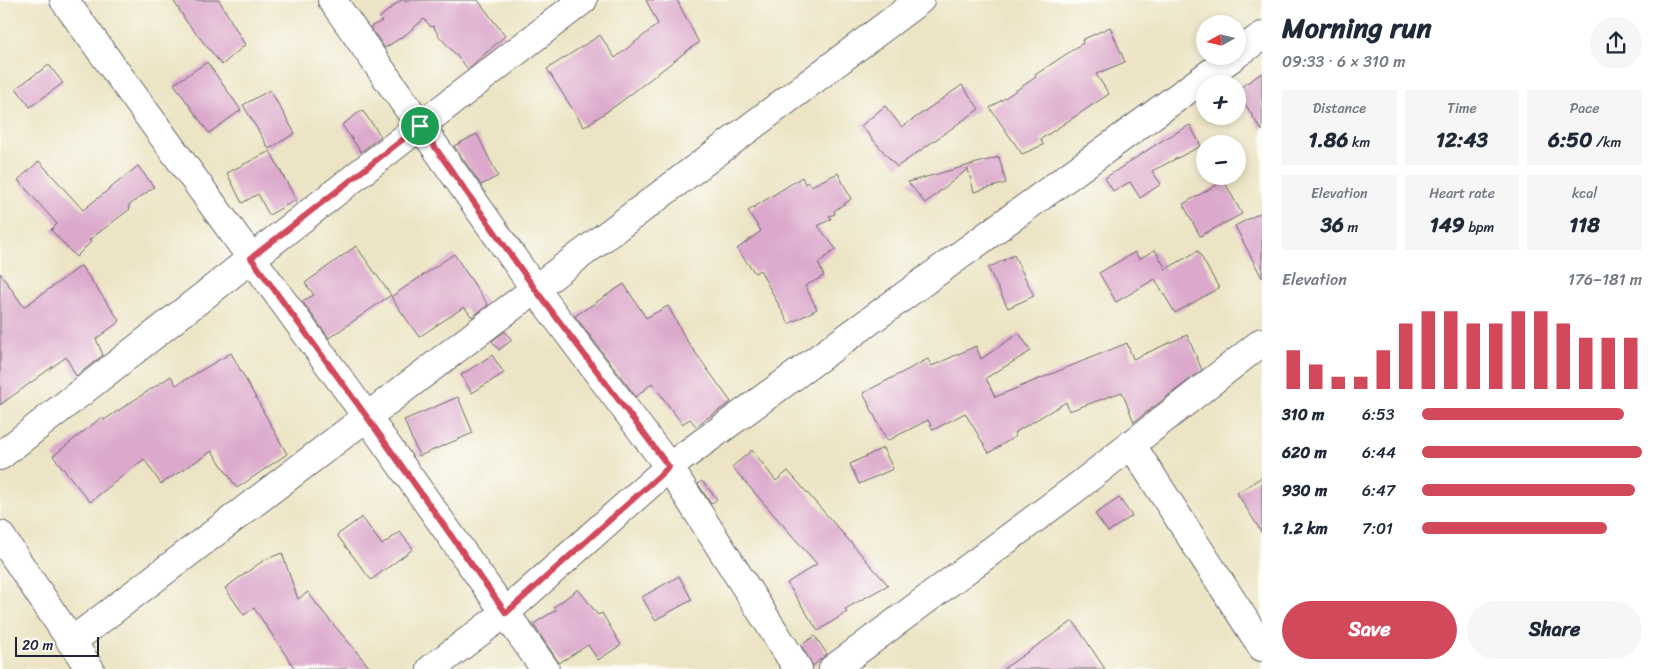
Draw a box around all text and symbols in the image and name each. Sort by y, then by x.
text: Morning run [1282,3,1432,52]
north arrow [1196,15,1246,65]
map controls [1196,15,1246,185]
button: share [1590,17,1642,69]
text: 09:33 · 6 × 310 m [1282,47,1405,76]
button: + [1196,75,1246,125]
text: Distance [1313,96,1366,121]
text: Time [1447,96,1477,121]
text: Pace [1570,96,1600,121]
pin [399,105,441,147]
icon: arrive [406,112,434,140]
text: 1.86 [1308,121,1348,159]
text: 12:43 [1436,121,1488,159]
text: 6:50 [1548,121,1592,159]
text: km [1348,130,1370,155]
text: /km [1592,130,1621,155]
button: − [1196,135,1246,185]
text: Elevation [1311,181,1368,206]
text: Heart rate [1429,181,1495,206]
text: kcal [1572,181,1597,206]
text: 36 [1320,206,1344,244]
text: 149 [1430,206,1465,244]
text: 118 [1569,206,1600,244]
text: m [1344,215,1358,240]
text: bpm [1465,215,1494,240]
text: Elevation [1282,265,1347,294]
text: 176–181 m [1568,265,1642,294]
text: 310 m [1282,400,1324,429]
text: 6:53 [1362,400,1394,429]
text: 620 m [1282,438,1327,467]
text: 6:44 [1362,438,1396,467]
text: 930 m [1282,476,1327,505]
text: 6:47 [1362,476,1395,505]
text: 1.2 km [1282,514,1328,543]
text: 7:01 [1362,514,1393,543]
button: Save [1282,601,1457,659]
button: Share [1467,601,1642,659]
text: 20 m [22,633,53,658]
scale bar [15,634,99,657]

